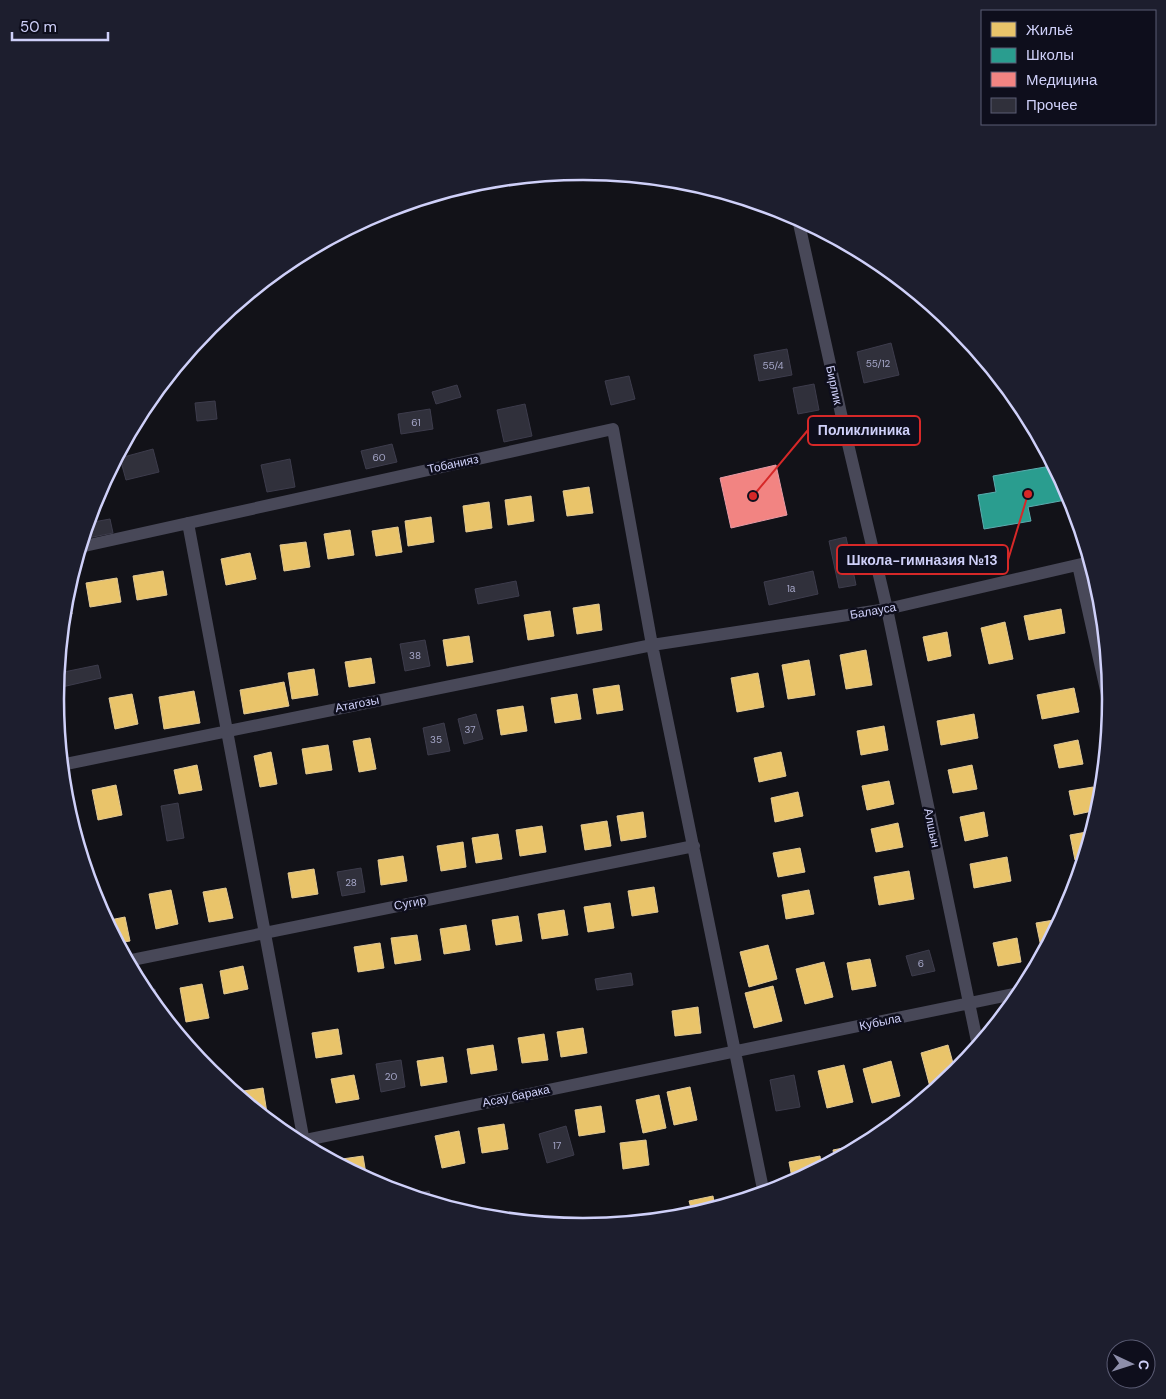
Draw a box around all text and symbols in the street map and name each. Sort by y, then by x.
scale bar [12,10,109,42]
legend [981,10,1156,125]
text: 50 m [20,17,57,37]
text: Жильё [1026,20,1073,40]
text: Школы [1026,45,1074,65]
text: Медицина [1026,70,1098,90]
text: Прочее [1026,95,1078,115]
house number: 55/12 [866,357,891,370]
house number: 55/4 [762,359,784,372]
street label: Бирлик [822,364,846,407]
house number: 61 [411,416,421,429]
callout: Поликлиника [808,416,920,445]
text: Поликлиника [818,421,910,439]
house number: 60 [372,451,386,464]
street label: Тобанияз [426,451,480,477]
callout: Школа-гимназия №13 [837,545,1008,574]
text: Школа-гимназия №13 [846,551,998,569]
house number: 1а [787,582,796,595]
street label: Балауса [849,599,898,623]
house number: 38 [409,649,421,662]
street label: Атагозы [334,692,380,716]
house number: 37 [464,723,476,736]
house number: 35 [430,733,442,746]
street label: Алшын [920,807,944,849]
house number: 28 [345,876,357,889]
street label: Сугир [393,892,428,914]
house number: 6 [918,957,924,970]
street label: Кубыла [858,1010,903,1034]
house number: 20 [385,1070,397,1083]
street label: Асау барака [481,1081,552,1111]
house number: 17 [553,1139,561,1152]
north arrow [1106,1339,1156,1389]
text: С [1135,1359,1153,1371]

